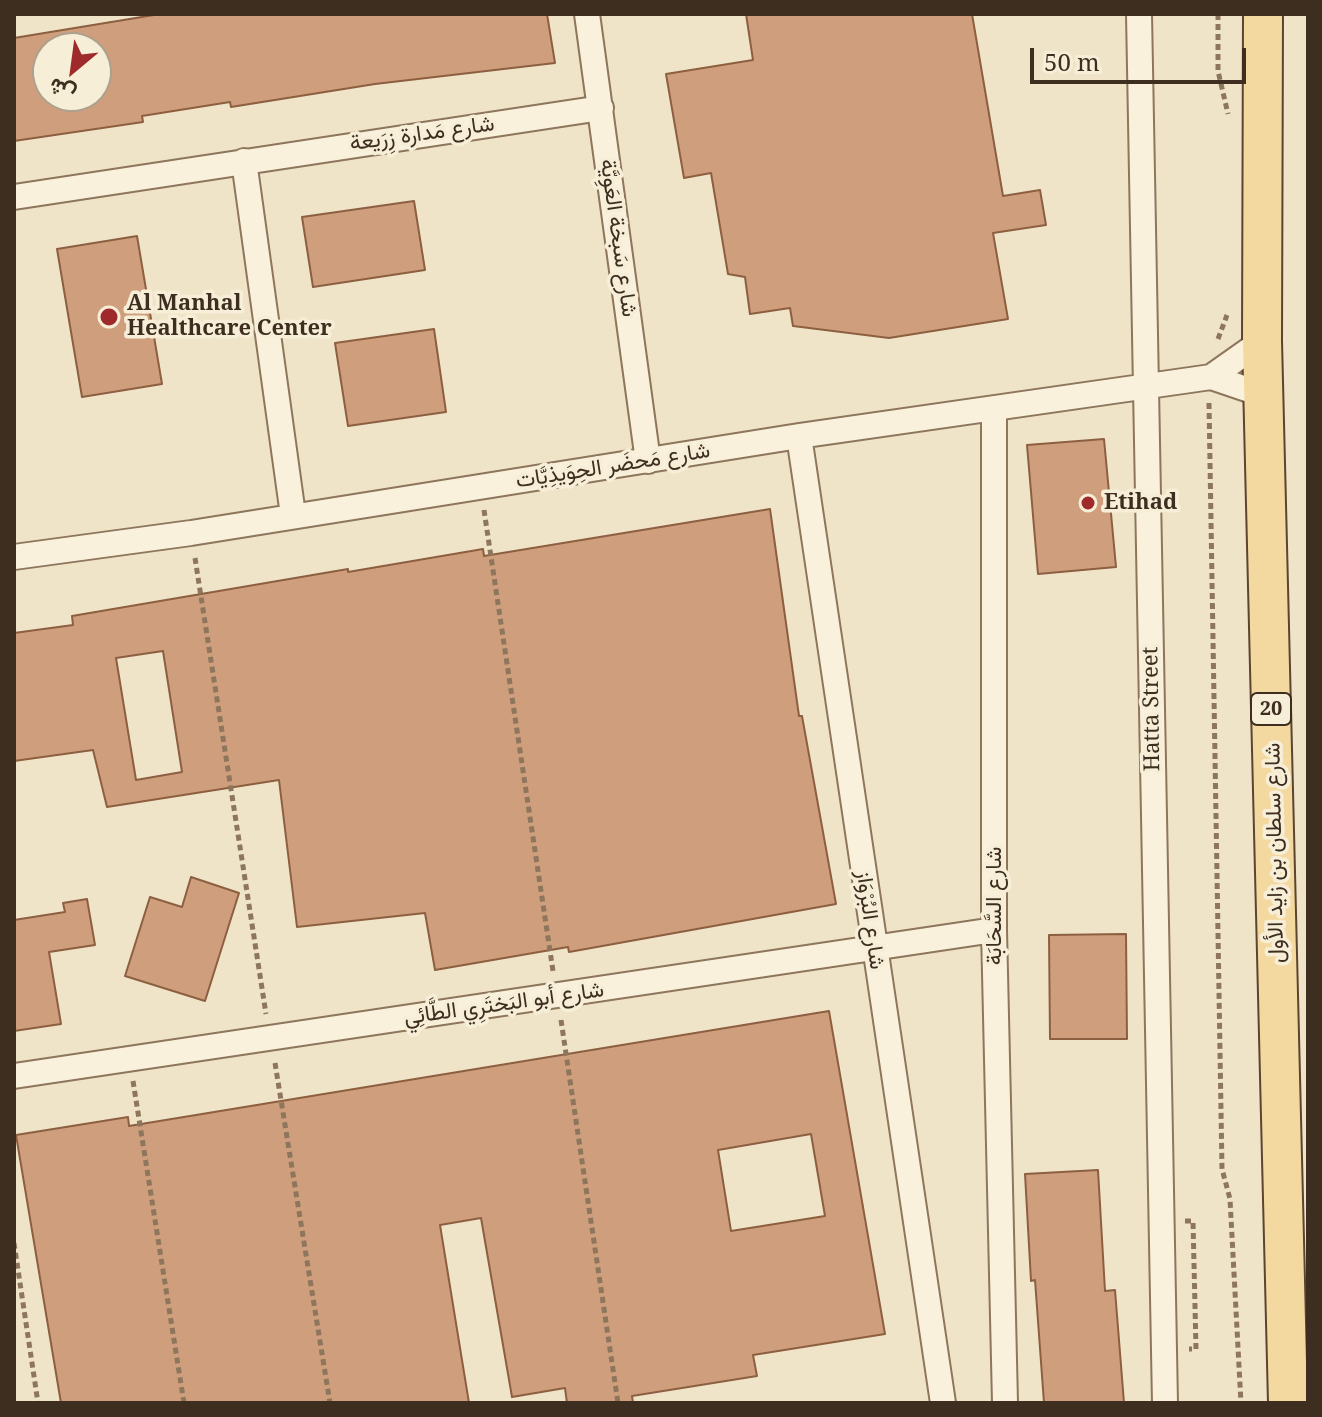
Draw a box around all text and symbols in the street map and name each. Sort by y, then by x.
north arrow [32,32,112,112]
scale bar [1034,32,1250,82]
text: 50 m [1044,45,1100,78]
text: ش [43,72,80,111]
street label: شارع مَدارة زِرَيعة [348,111,496,157]
street label: شارع سَبخة العَوِيَّة [594,157,642,319]
place label: Al Manhal Healthcare Center [127,291,332,342]
marker: Al Manhal Healthcare Center [98,306,120,328]
street label: شارع مَحضَر الحِوَيذِيَّات [514,438,712,494]
place label: Etihad [1104,490,1177,516]
marker: Etihad [1079,494,1097,512]
street label: Hatta Street [1138,646,1166,772]
road number: 20 [1251,693,1291,725]
street label: شارع سلطان بن زايد الأول [1260,743,1290,963]
street label: شارع السَّحَابَة [982,847,1008,965]
street label: شارع البُرْوَاز [850,869,890,971]
street label: شارع أبو البَختَرِي الطَّائِي [402,977,606,1031]

